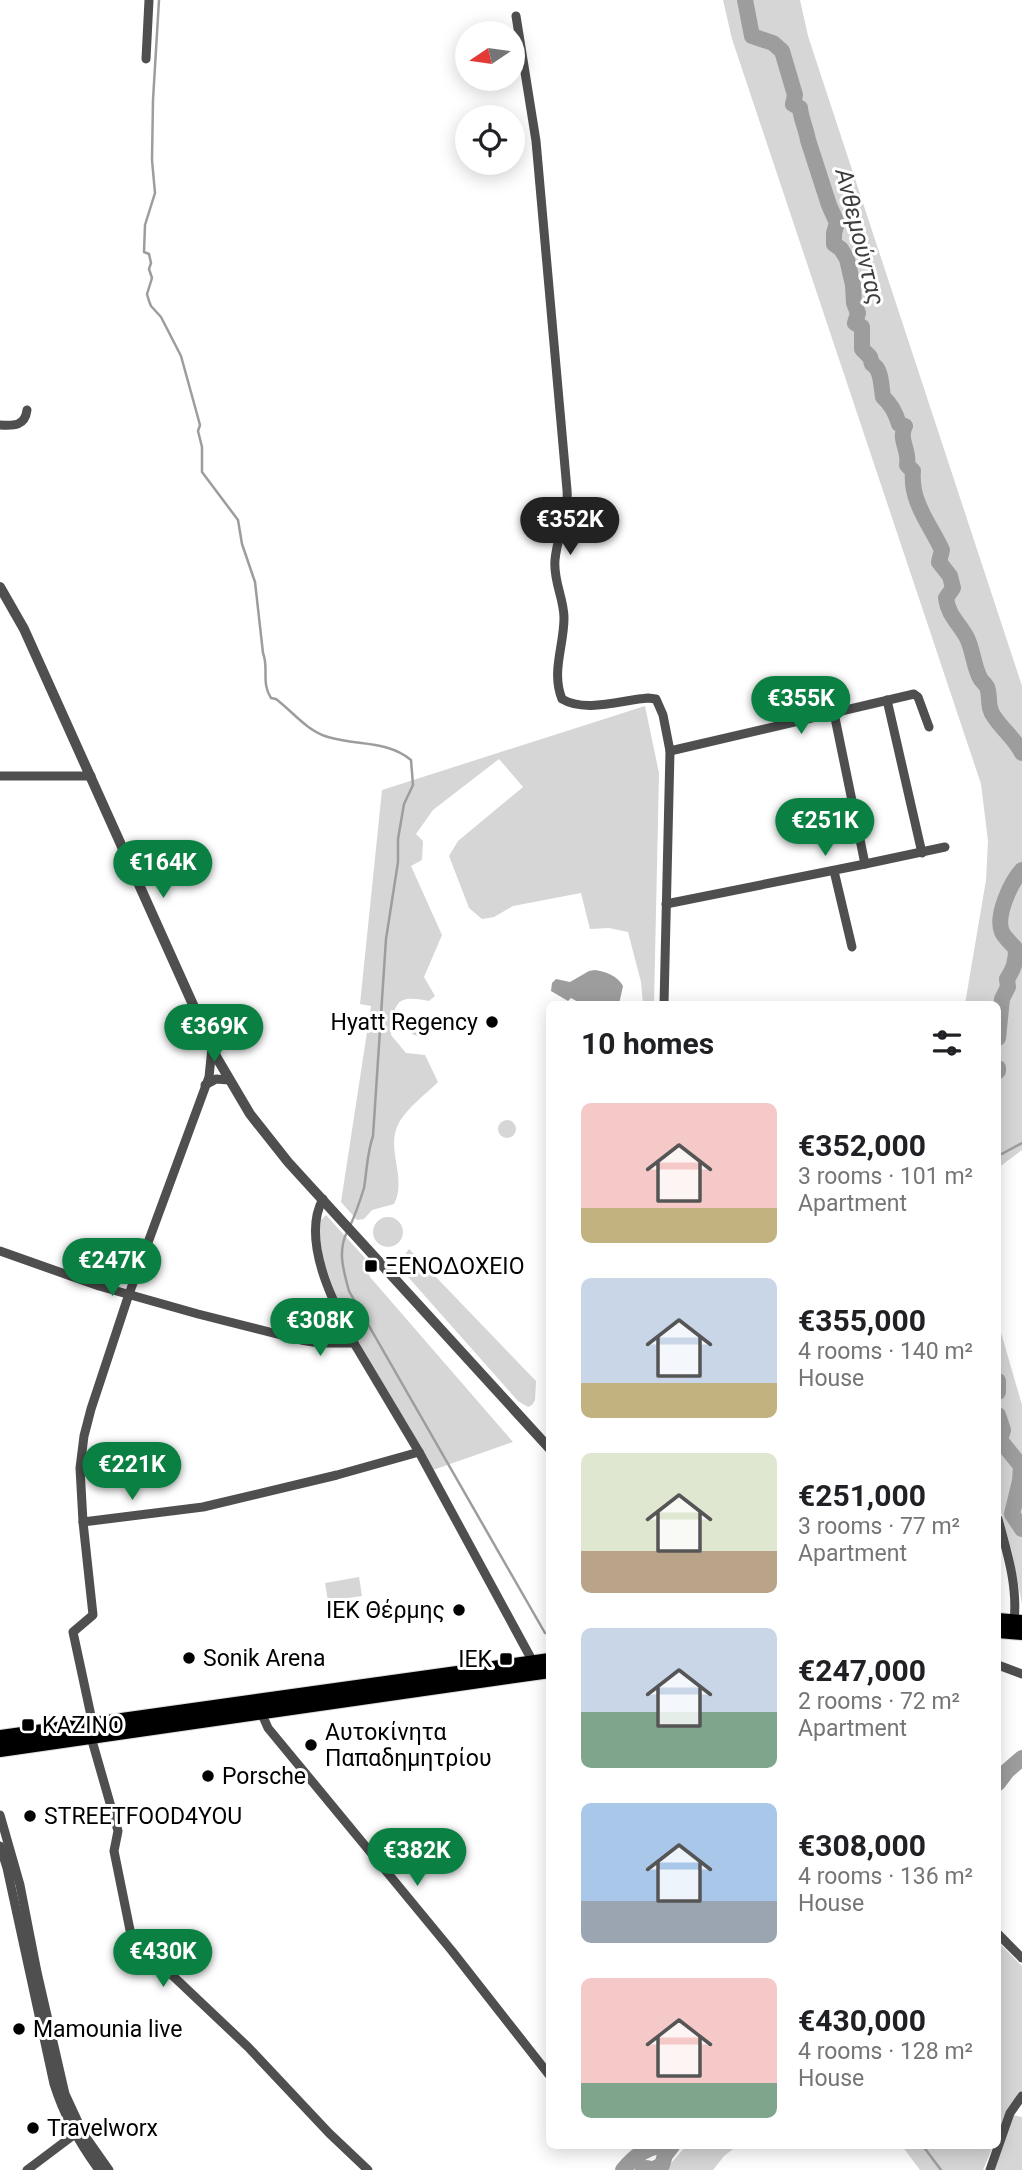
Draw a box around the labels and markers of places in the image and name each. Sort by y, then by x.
pin: €352K [521,498,619,557]
pin: €355K [752,676,850,736]
pin: €251K [776,798,874,858]
pin: €164K [114,841,212,900]
pin: €369K [165,1004,263,1064]
place label: Hyatt Regency [331,1009,478,1036]
marker: Hyatt Regency [484,1014,500,1030]
pin: €247K [63,1238,161,1298]
place label: ΞΕΝΟΔΟΧΕΙΟ [385,1253,524,1280]
marker: ΞΕΝΟΔΟΧΕΙΟ [363,1258,379,1274]
pin: €308K [271,1298,369,1358]
pin: €221K [83,1442,181,1502]
place label: ΙΕΚ Θέρμης [326,1597,445,1624]
marker: ΙΕΚ Θέρμης [451,1602,467,1618]
place label: Sonik Arena [203,1645,325,1672]
place label: ΙΕΚ [458,1646,493,1673]
marker: Sonik Arena [181,1650,197,1666]
marker: ΙΕΚ [498,1651,514,1667]
place label: ΚΑΖΙΝΟ [42,1712,124,1739]
marker: ΚΑΖΙΝΟ [20,1717,36,1733]
place label: Αυτοκίνητα Παπαδημητρίου [325,1719,491,1772]
marker: Αυτοκίνητα Παπαδημητρίου [303,1737,319,1753]
place label: Porsche [222,1763,306,1790]
marker: Porsche [200,1768,216,1784]
place label: STREETFOOD4YOU [44,1803,242,1830]
marker: STREETFOOD4YOU [22,1808,38,1824]
pin: €382K [368,1828,466,1888]
pin: €430K [114,1930,212,1989]
place label: Mamounia live [33,2016,182,2043]
marker: Mamounia live [11,2021,27,2037]
place label: Travelworx [47,2115,158,2142]
marker: Travelworx [25,2120,41,2136]

